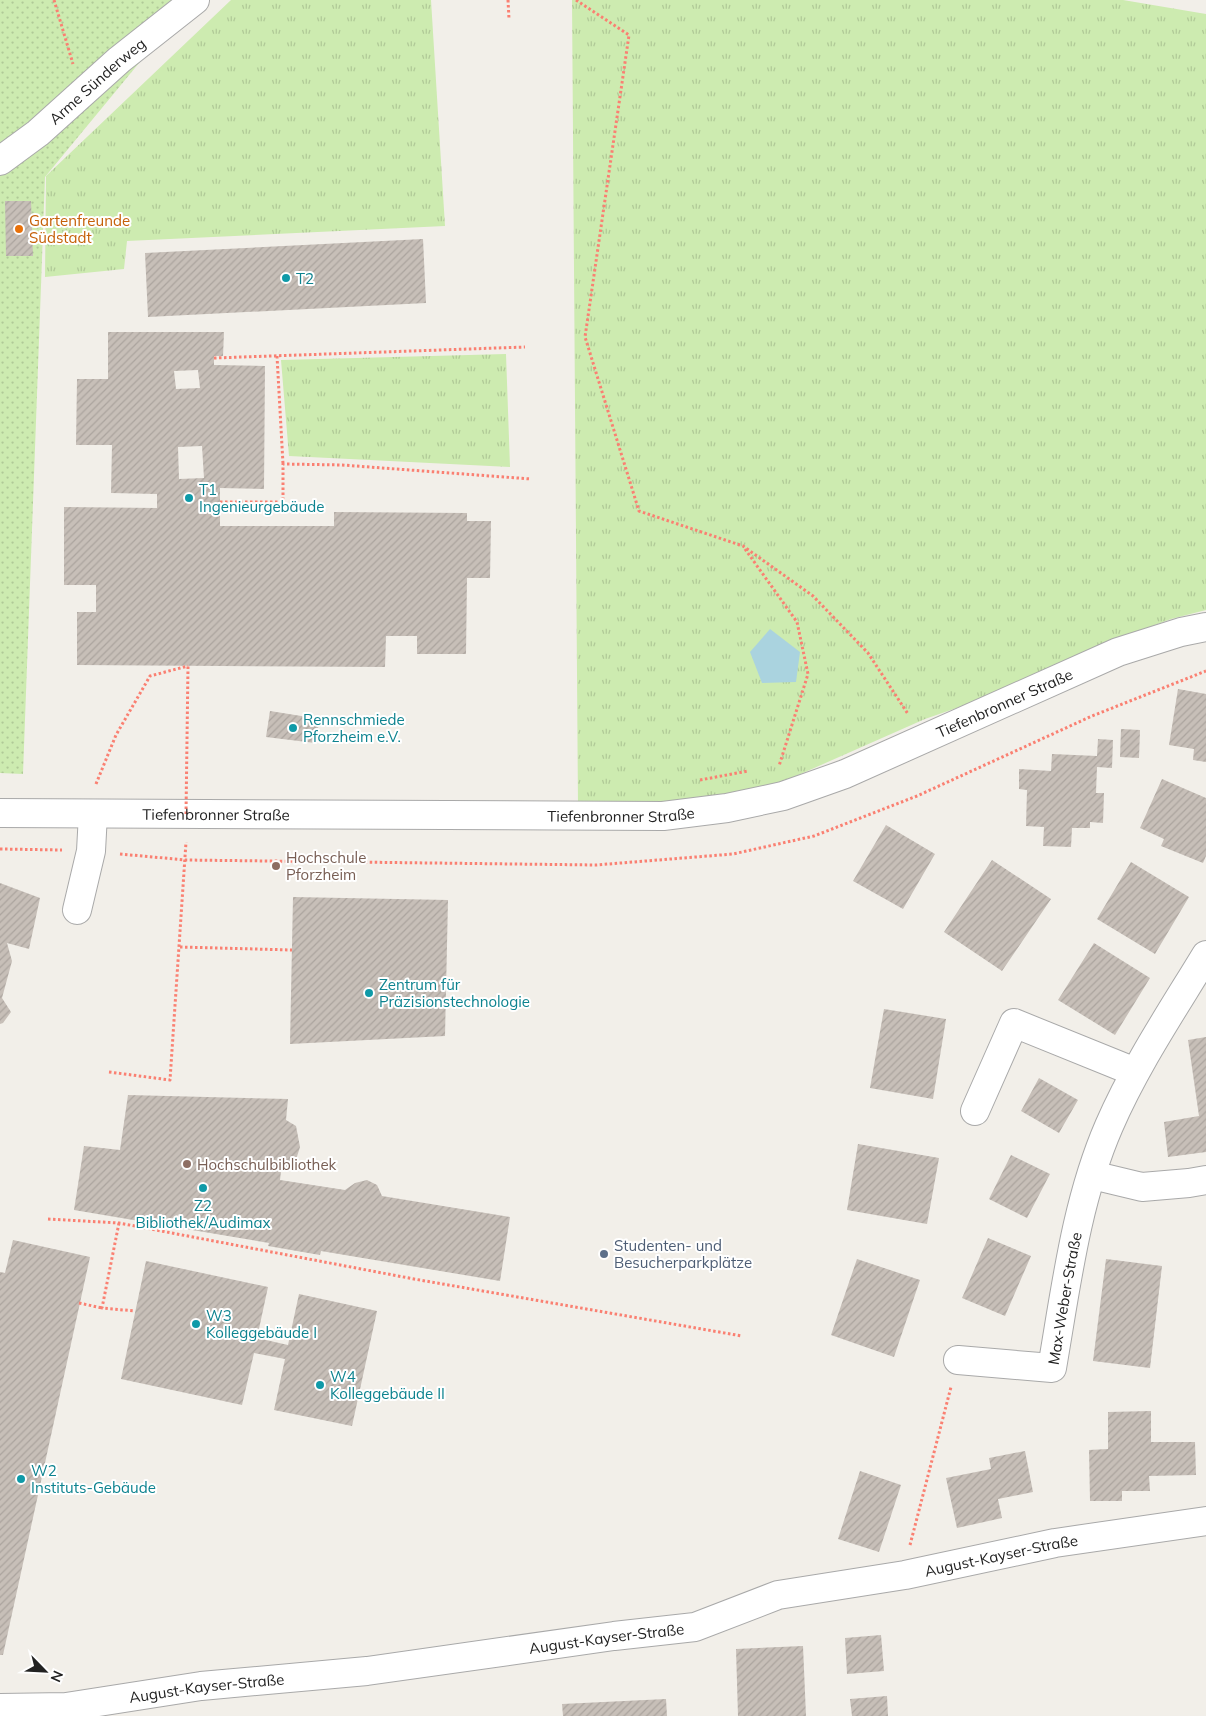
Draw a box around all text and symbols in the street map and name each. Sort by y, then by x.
street label: Arme Sünderweg [45,34,149,128]
place label: Gartenfreunde Südstadt [29,211,130,247]
marker: Gartenfreunde Südstadt [13,223,25,235]
place label: T2 [296,269,314,288]
marker: T2 [280,272,292,284]
place label: T1 Ingenieurgebäude [199,480,324,516]
marker: T1 Ingenieurgebäude [183,492,195,504]
street label: Tiefenbronner Straße [933,664,1075,742]
place label: Rennschmiede Pforzheim e.V. [303,710,405,746]
marker: Rennschmiede Pforzheim e.V. [287,722,299,734]
street label: Tiefenbronner Straße [547,803,696,825]
street label: Tiefenbronner Straße [142,804,290,824]
place label: Hochschule Pforzheim [286,848,366,884]
marker: Hochschule Pforzheim [270,860,282,872]
place label: Zentrum für Präzisionstechnologie [379,975,530,1011]
marker: Zentrum für Präzisionstechnologie [363,987,375,999]
place label: Hochschulbibliothek [197,1155,337,1174]
marker: Hochschulbibliothek [181,1158,193,1170]
marker: Z2 Bibliothek/Audimax [197,1182,209,1194]
place label: Z2 Bibliothek/Audimax [135,1196,271,1232]
street label: Max-Weber-Straße [1043,1230,1085,1366]
place label: Studenten- und Besucherparkplätze [614,1236,752,1272]
marker: Studenten- und Besucherparkplätze [598,1248,610,1260]
place label: W3 Kolleggebäude I [206,1306,317,1342]
marker: W3 Kolleggebäude I [190,1318,202,1330]
place label: W4 Kolleggebäude II [330,1367,445,1403]
marker: W4 Kolleggebäude II [314,1379,326,1391]
place label: W2 Instituts-Gebäude [31,1461,156,1497]
marker: W2 Instituts-Gebäude [15,1473,27,1485]
street label: August-Kayser-Straße [923,1530,1079,1580]
street label: August-Kayser-Straße [528,1619,685,1657]
north arrow [20,1646,70,1696]
text: N [47,1668,67,1685]
street label: August-Kayser-Straße [128,1669,285,1707]

